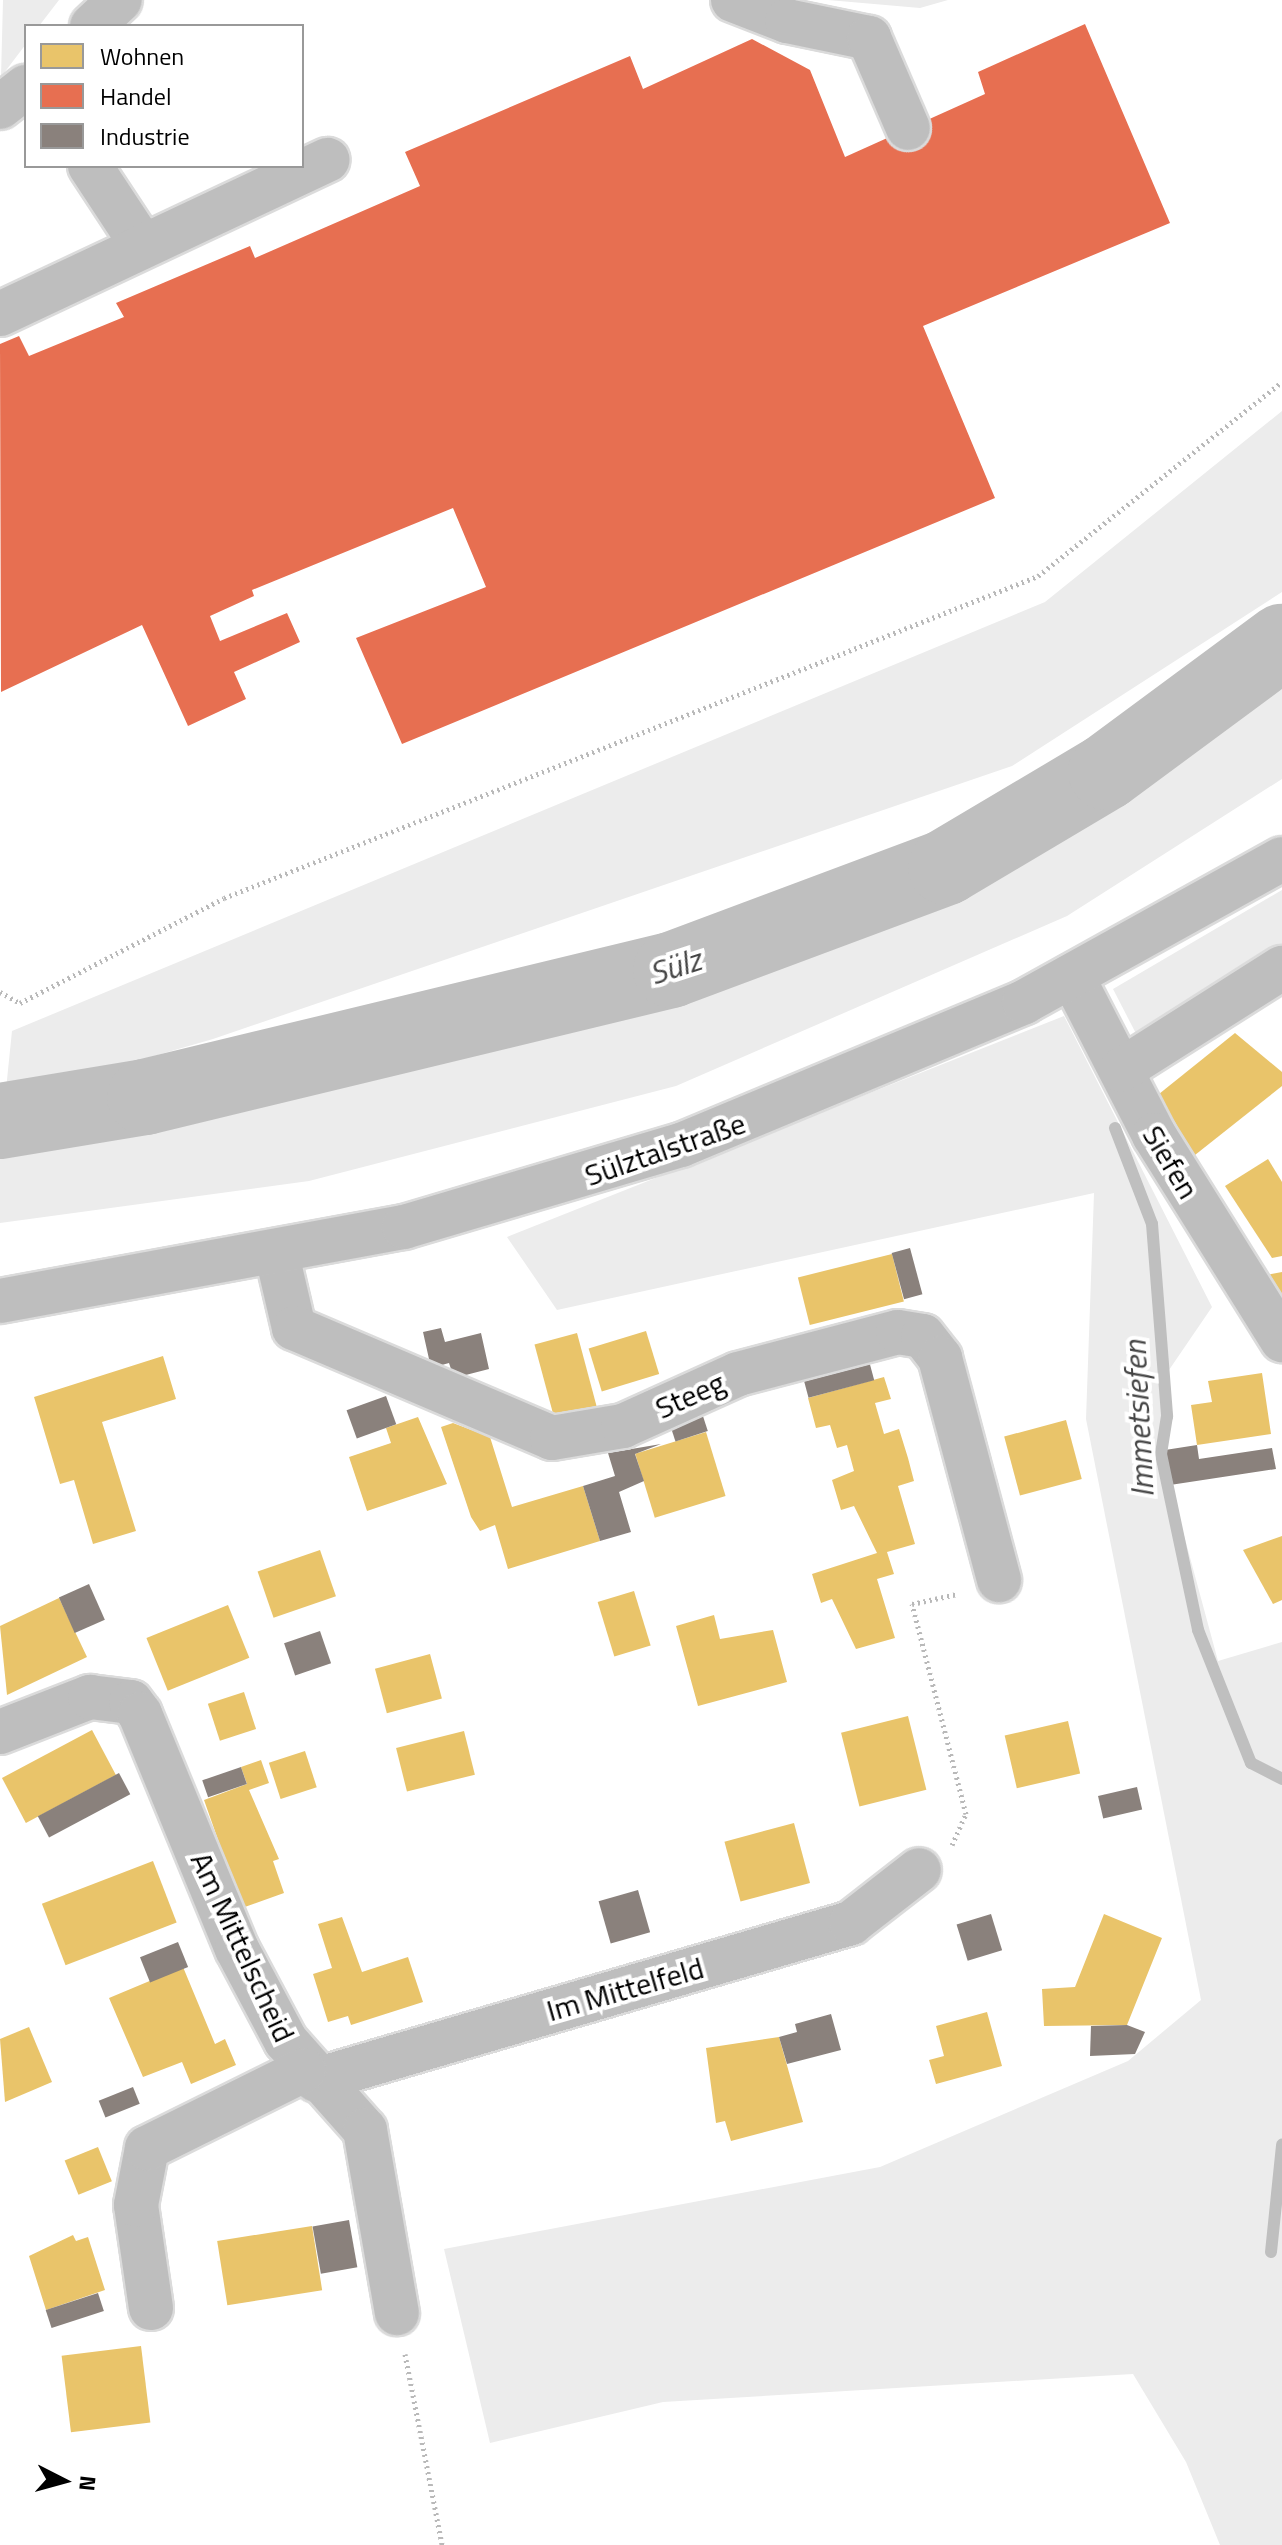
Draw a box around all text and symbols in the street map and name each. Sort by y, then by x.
legend [24,24,304,168]
text: Wohnen [100,38,184,74]
text: Handel [100,78,171,114]
text: Industrie [100,118,190,154]
water label: Sülz [644,940,706,992]
street label: Sülztalstraße [580,1105,750,1193]
street label: Siefen [1135,1119,1207,1205]
water label: Immetsiefen [1115,1339,1161,1499]
street label: Steeg [650,1364,730,1426]
street label: Am Mittelscheid [183,1846,303,2048]
street label: Im Mittelfeld [542,1949,708,2029]
north arrow [24,2441,104,2521]
text: N [70,2474,106,2493]

